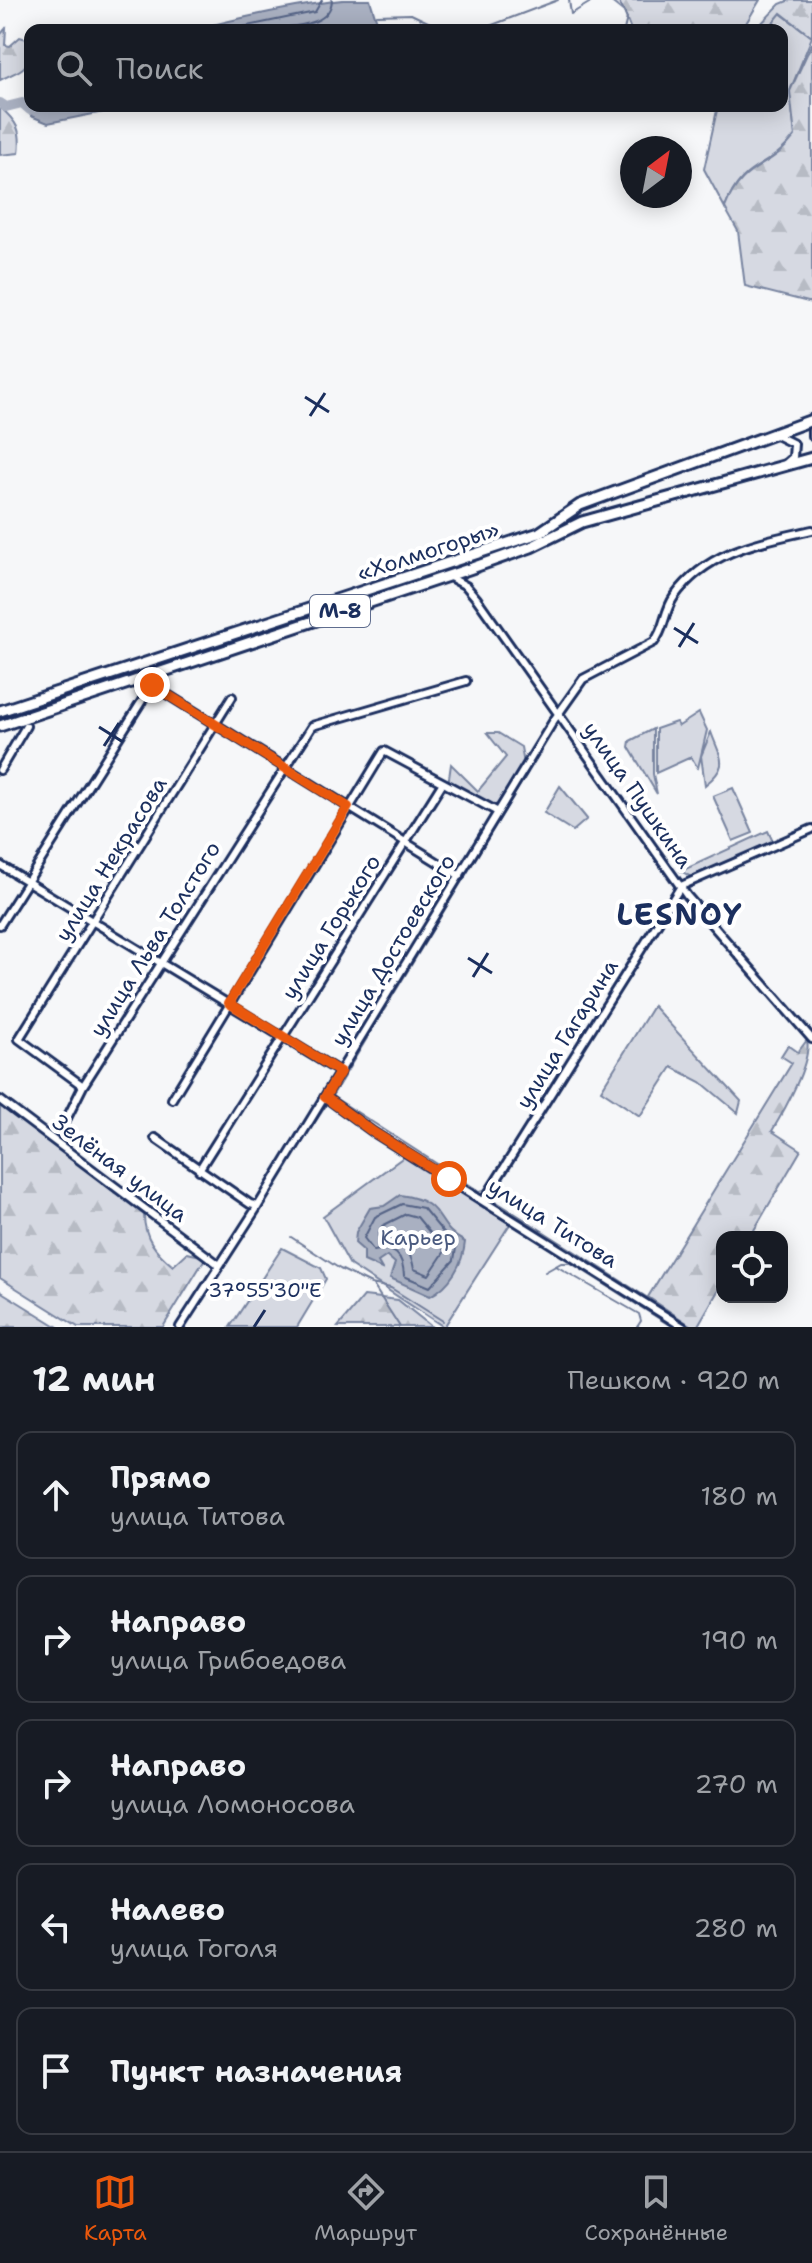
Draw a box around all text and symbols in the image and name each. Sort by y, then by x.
search box [24,24,788,112]
icon: search [52,46,96,90]
text: Поиск [116,48,204,89]
north arrow [620,136,692,208]
street label: «Холмогоры» [353,514,503,588]
road number: М-8 [310,595,370,627]
route end [134,667,170,703]
street label: улица Пушкина [577,716,700,874]
street label: улица Некрасова [49,771,174,947]
street label: улица Льва Толстого [83,836,227,1042]
street label: улица Горького [275,849,387,1005]
street label: улица Достоевского [324,849,462,1051]
district label: LESNOY [616,894,744,935]
street label: улица Гагарина [509,953,625,1114]
street label: Зелёная улица [46,1108,194,1229]
route start [431,1161,467,1197]
street label: улица Титова [483,1171,624,1275]
park label: Карьер [380,1223,456,1252]
map controls [716,1231,788,1303]
button: locate [716,1231,788,1303]
text: 37°55'30"E [208,1277,322,1303]
text: 12 мин [32,1356,155,1402]
text: Пешком · 920 m [567,1362,780,1397]
text: Прямо [110,1457,211,1498]
icon: ahead [34,1473,78,1517]
text: 180 m [700,1478,778,1513]
text: улица Титова [110,1498,285,1533]
text: Направо [110,1601,246,1642]
icon: right [34,1617,78,1661]
text: 190 m [701,1622,778,1657]
text: улица Грибоедова [110,1642,346,1677]
text: Направо [110,1745,246,1786]
icon: right [34,1761,78,1805]
text: 270 m [695,1766,778,1801]
text: улица Ломоносова [110,1786,355,1821]
text: Налево [110,1889,225,1930]
icon: left [34,1905,78,1949]
text: 280 m [693,1910,778,1945]
text: улица Гоголя [110,1930,278,1965]
icon: arrive [34,2049,78,2093]
text: Пункт назначения [110,2051,402,2092]
tab: Карта [84,2170,147,2247]
tab: Маршрут [314,2170,417,2247]
tab: Сохранённые [585,2170,728,2247]

